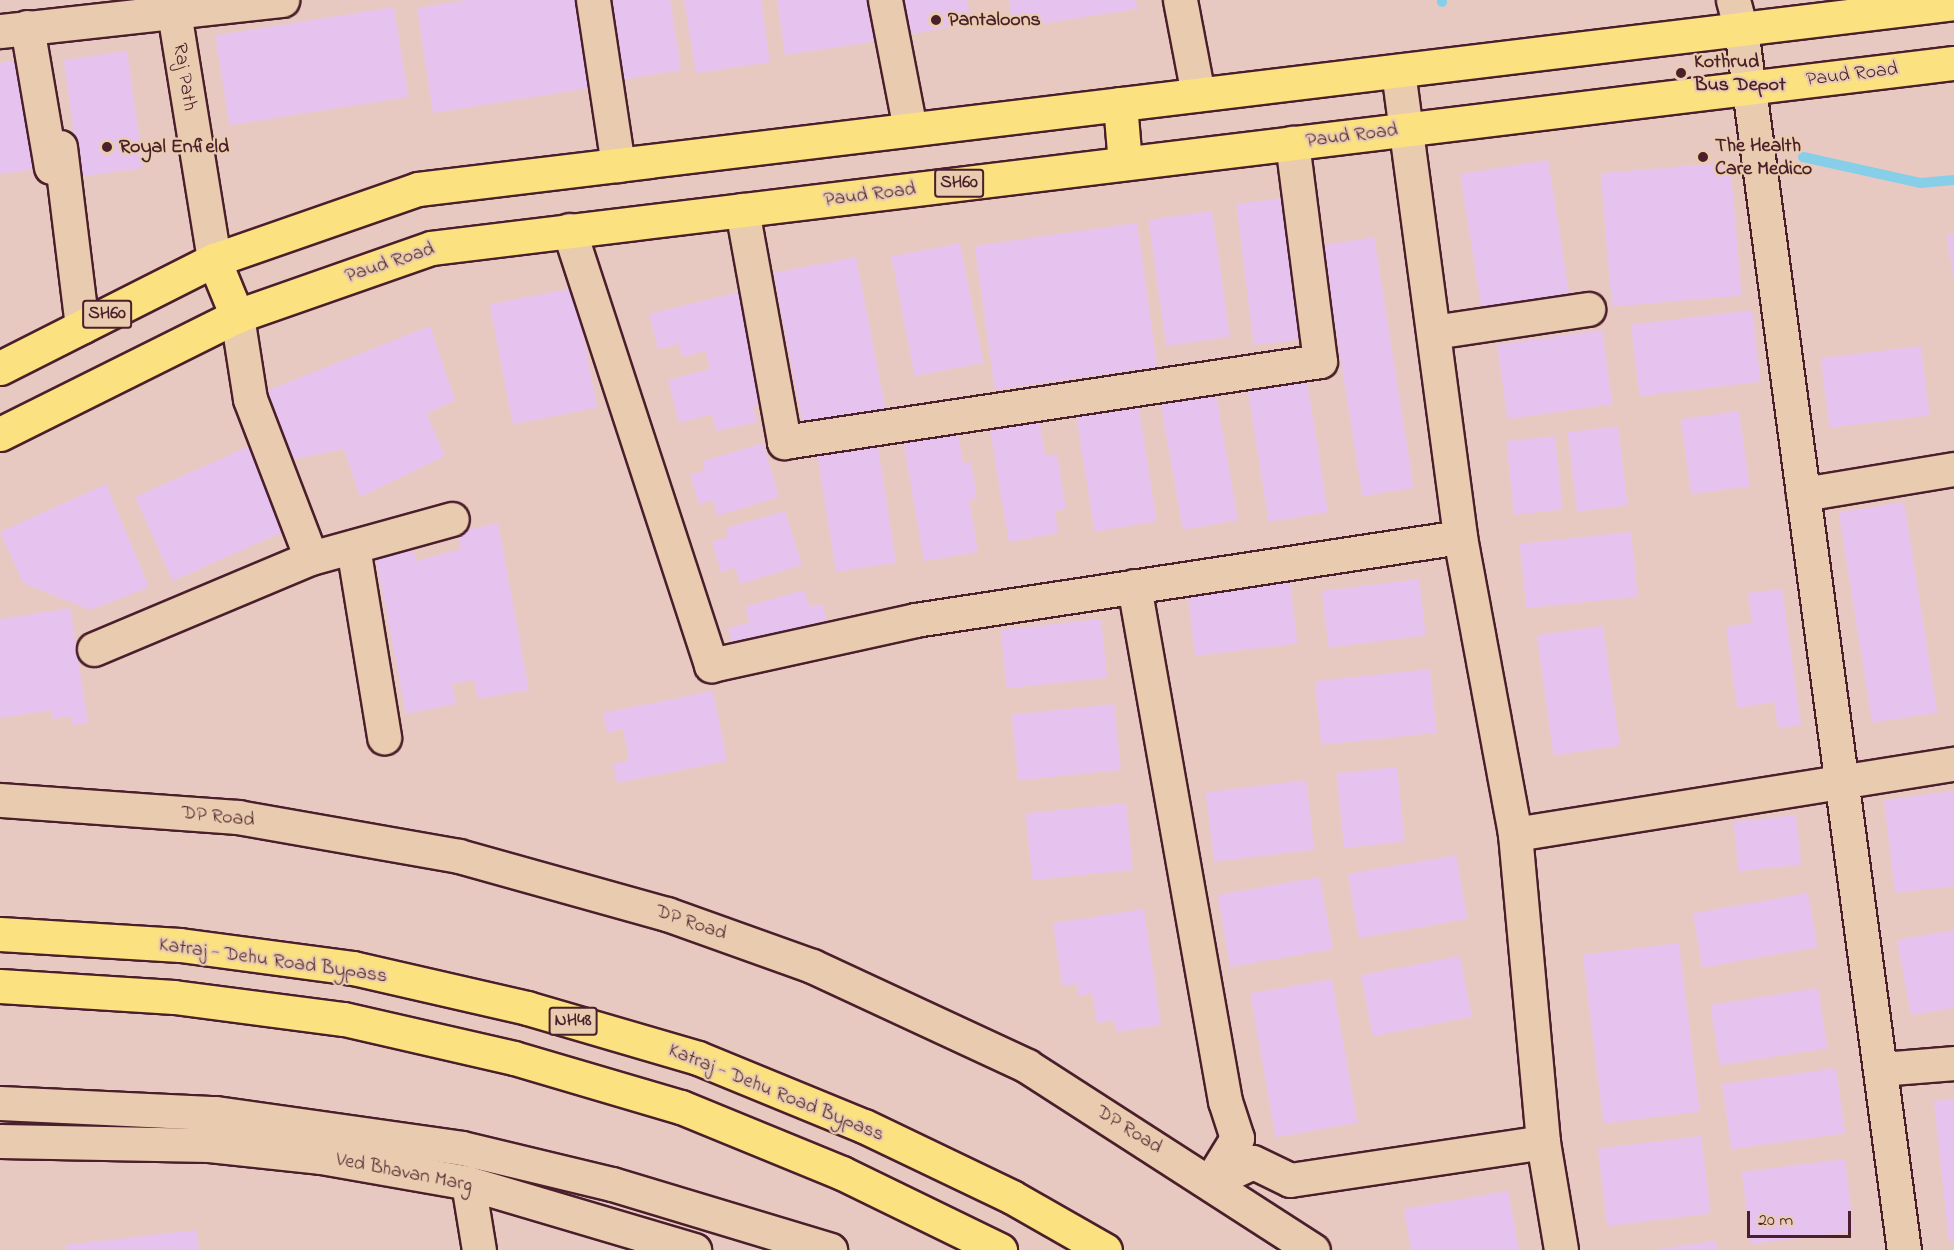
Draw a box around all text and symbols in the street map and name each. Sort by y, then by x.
place label: Pantaloons [948,8,1041,32]
marker: Pantaloons [929,13,943,27]
street label: Raj Path [167,41,201,113]
place label: Kothrud Bus Depot [1694,50,1786,97]
street label: Paud Road [1805,57,1899,93]
marker: Kothrud Bus Depot [1672,64,1690,82]
street label: Paud Road [1305,118,1399,154]
place label: The Health Care Medico [1715,134,1812,181]
place label: Royal Enfield [119,135,229,159]
marker: Royal Enfield [100,140,114,154]
marker: The Health Care Medico [1696,150,1710,164]
road number: SH60 [934,168,984,198]
street label: Paud Road [823,177,917,213]
street label: Paud Road [342,237,438,289]
road number: SH60 [82,299,132,329]
street label: DP Road [180,801,256,833]
street label: DP Road [652,900,730,946]
street label: Katraj - Dehu Road Bypass [157,933,389,989]
road number: NH48 [548,1006,598,1036]
street label: Katraj - Dehu Road Bypass [665,1039,887,1147]
street label: DP Road [1091,1100,1167,1160]
street label: Ved Bhavan Marg [334,1148,474,1198]
scale bar [1750,1199,1854,1237]
text: 20 m [1758,1208,1793,1234]

